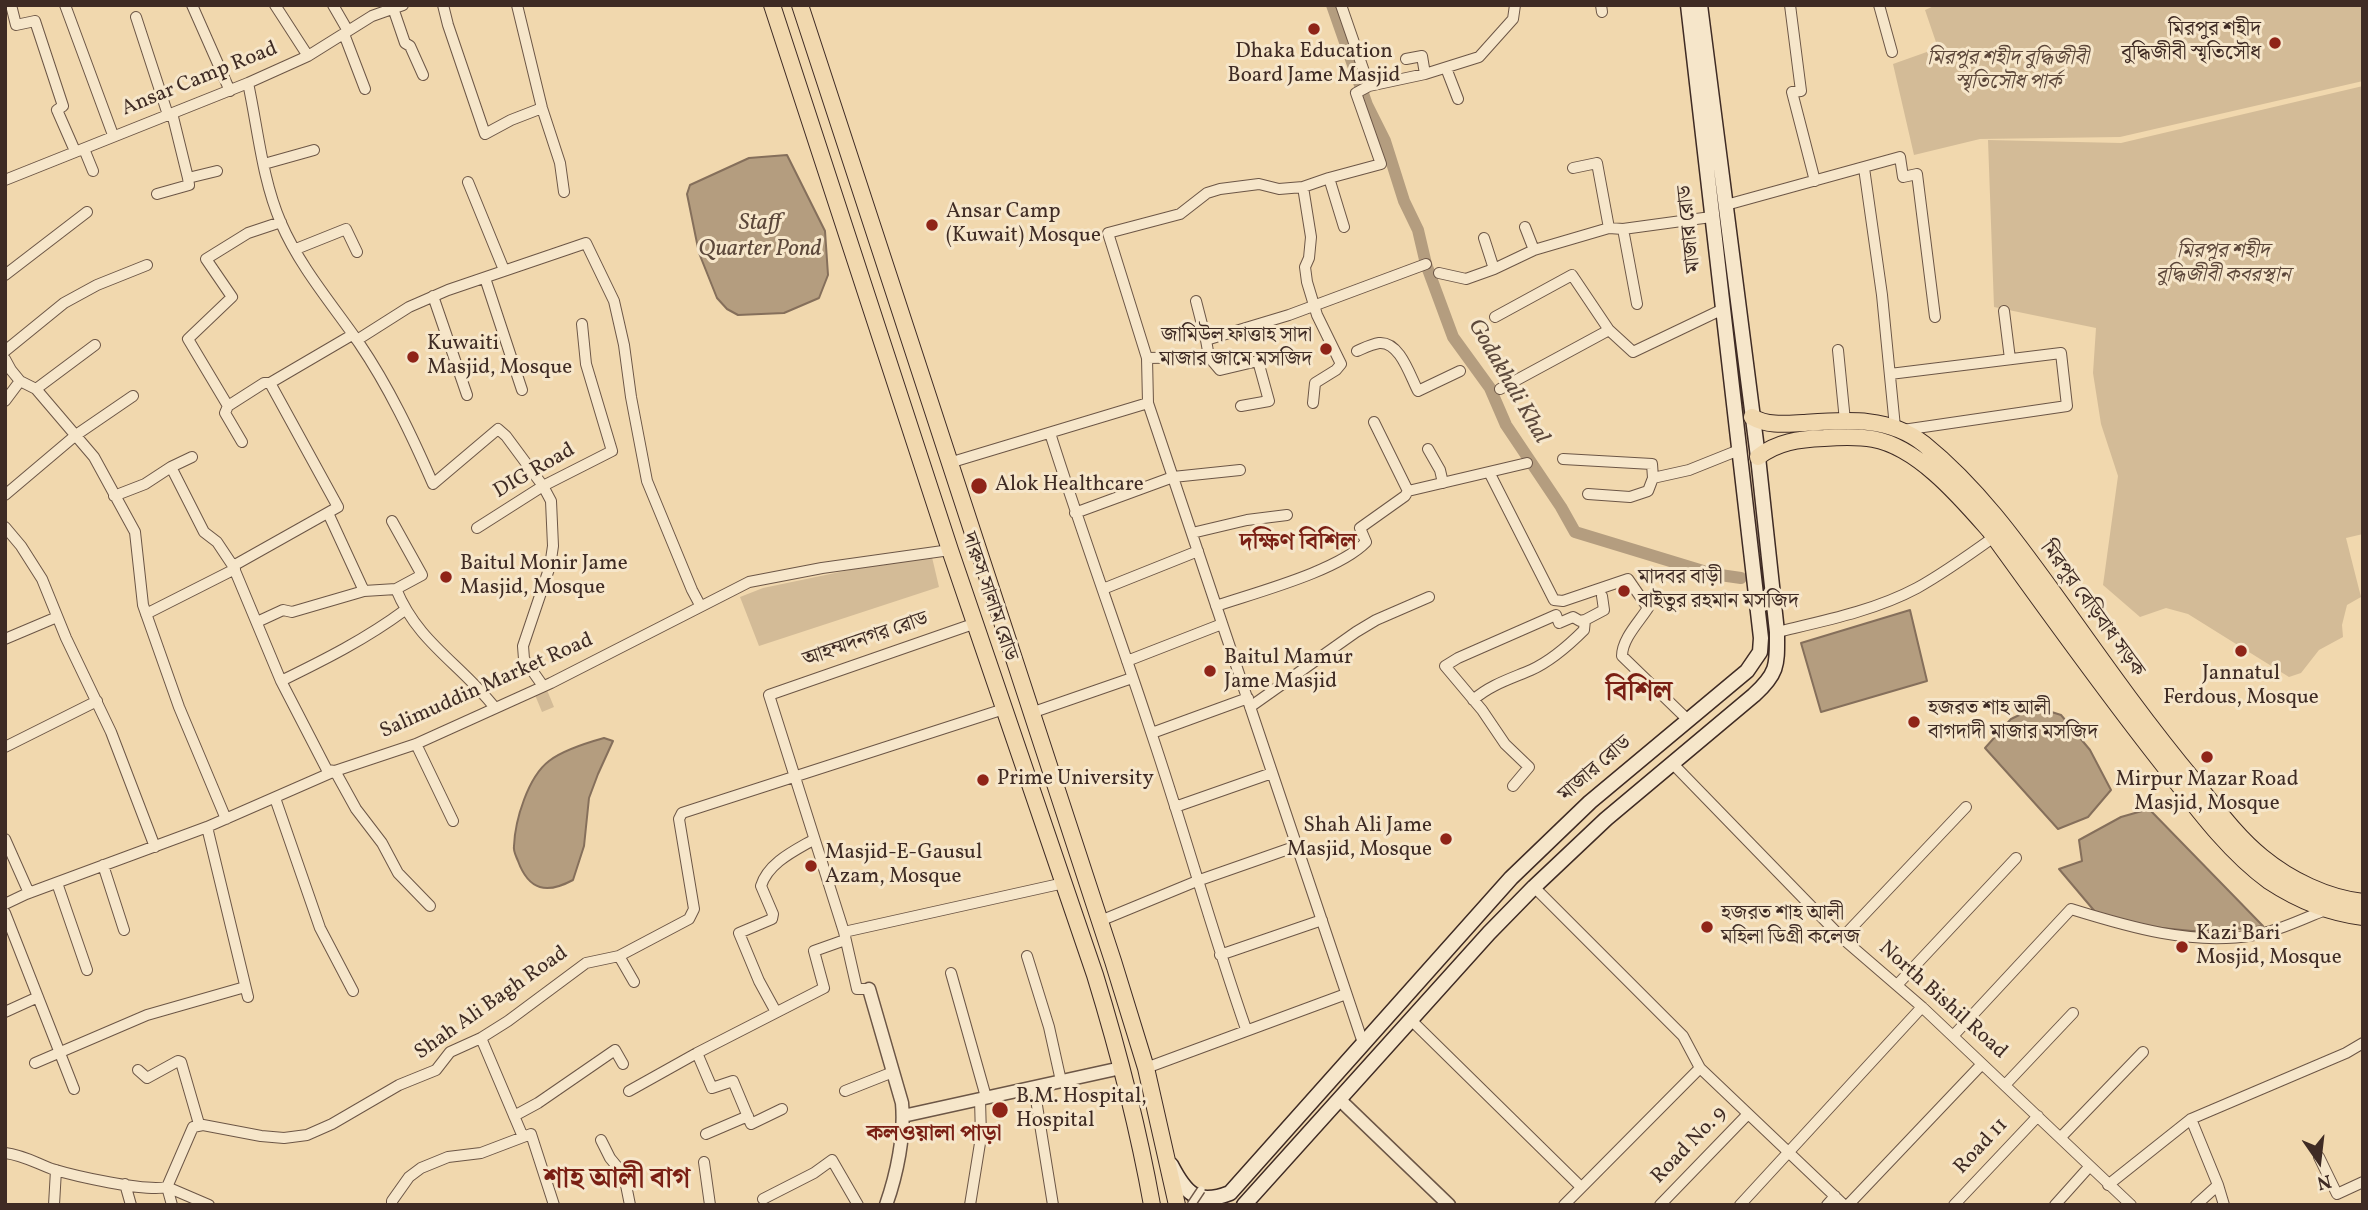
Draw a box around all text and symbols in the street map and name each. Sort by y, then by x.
place label: মিরপুর শহীদ বুদ্ধিজীবী স্মৃতিসৌধ [2121,18,2261,68]
marker: Dhaka Education Board Jame Masjid [1306,21,1322,37]
marker: মিরপুর শহীদ বুদ্ধিজীবী স্মৃতিসৌধ [2267,35,2283,51]
street label: Ansar Camp Road [118,37,282,123]
place label: Dhaka Education Board Jame Masjid [1228,40,1400,90]
park label: মিরপুর শহীদ বুদ্ধিজীবী স্মৃতিসৌধ পার্ক [1927,47,2089,97]
street label: মাজার রোড [1674,184,1708,274]
place label: Ansar Camp (Kuwait) Mosque [946,200,1101,250]
water label: Staff Quarter Pond [698,211,822,265]
marker: Ansar Camp (Kuwait) Mosque [924,217,940,233]
park label: মিরপুর শহীদ বুদ্ধিজীবী কবরস্থান [2156,240,2290,290]
water label: Godakhali Khal [1460,315,1554,449]
place label: জামিউল ফাত্তাহ সাদা মাজার জামে মসজিদ [1159,324,1312,374]
place label: Kuwaiti Masjid, Mosque [427,332,572,382]
marker: জামিউল ফাত্তাহ সাদা মাজার জামে মসজিদ [1318,341,1334,357]
marker: Kuwaiti Masjid, Mosque [405,349,421,365]
street label: DIG Road [490,439,580,505]
place label: Alok Healthcare [995,473,1144,499]
marker: Alok Healthcare [969,476,989,496]
street label: দারুস সালাম রোড [954,529,1022,665]
district label: দক্ষিণ বিশিল [1239,531,1357,559]
street label: মিরপুর বেড়িবাধ সড়ক [2033,537,2149,683]
place label: Baitul Monir Jame Masjid, Mosque [460,552,628,602]
place label: মাদবর বাড়ী বাইতুর রহমান মসজিদ [1638,566,1799,616]
marker: Baitul Monir Jame Masjid, Mosque [438,569,454,585]
marker: মাদবর বাড়ী বাইতুর রহমান মসজিদ [1616,583,1632,599]
street label: আহম্মদনগর রোড [800,608,932,674]
street label: Salimuddin Market Road [376,629,598,745]
marker: Jannatul Ferdous, Mosque [2233,643,2249,659]
place label: Baitul Mamur Jame Masjid [1224,646,1353,696]
place label: Jannatul Ferdous, Mosque [2163,662,2319,712]
marker: Baitul Mamur Jame Masjid [1202,663,1218,679]
district label: বিশিল [1605,678,1673,712]
place label: হজরত শাহ আলী বাগদাদী মাজার মসজিদ [1928,697,2098,747]
marker: হজরত শাহ আলী বাগদাদী মাজার মসজিদ [1906,714,1922,730]
street label: মাজার রোড [1555,732,1637,808]
marker: Mirpur Mazar Road Masjid, Mosque [2199,749,2215,765]
place label: Prime University [997,767,1154,793]
place label: Mirpur Mazar Road Masjid, Mosque [2116,768,2298,818]
marker: Prime University [975,772,991,788]
place label: Shah Ali Jame Masjid, Mosque [1287,814,1432,864]
marker: Shah Ali Jame Masjid, Mosque [1438,831,1454,847]
place label: Masjid-E-Gausul Azam, Mosque [825,841,982,891]
marker: Masjid-E-Gausul Azam, Mosque [803,858,819,874]
place label: হজরত শাহ আলী মহিলা ডিগ্রী কলেজ [1721,902,1860,952]
marker: হজরত শাহ আলী মহিলা ডিগ্রী কলেজ [1699,919,1715,935]
place label: Kazi Bari Mosjid, Mosque [2196,922,2342,972]
street label: North Bishil Road [1872,937,2012,1065]
marker: Kazi Bari Mosjid, Mosque [2174,939,2190,955]
street label: Shah Ali Bagh Road [411,942,573,1066]
place label: B.M. Hospital, Hospital [1016,1085,1147,1135]
marker: B.M. Hospital, Hospital [990,1100,1010,1120]
street label: Road No. 9 [1647,1102,1733,1190]
street label: Road 11 [1950,1114,2014,1180]
district label: কলওয়ালা পাড়া [866,1122,1002,1150]
north arrow [2284,1126,2354,1196]
district label: শাহ আলী বাগ [544,1165,690,1199]
text: N [2314,1167,2334,1196]

